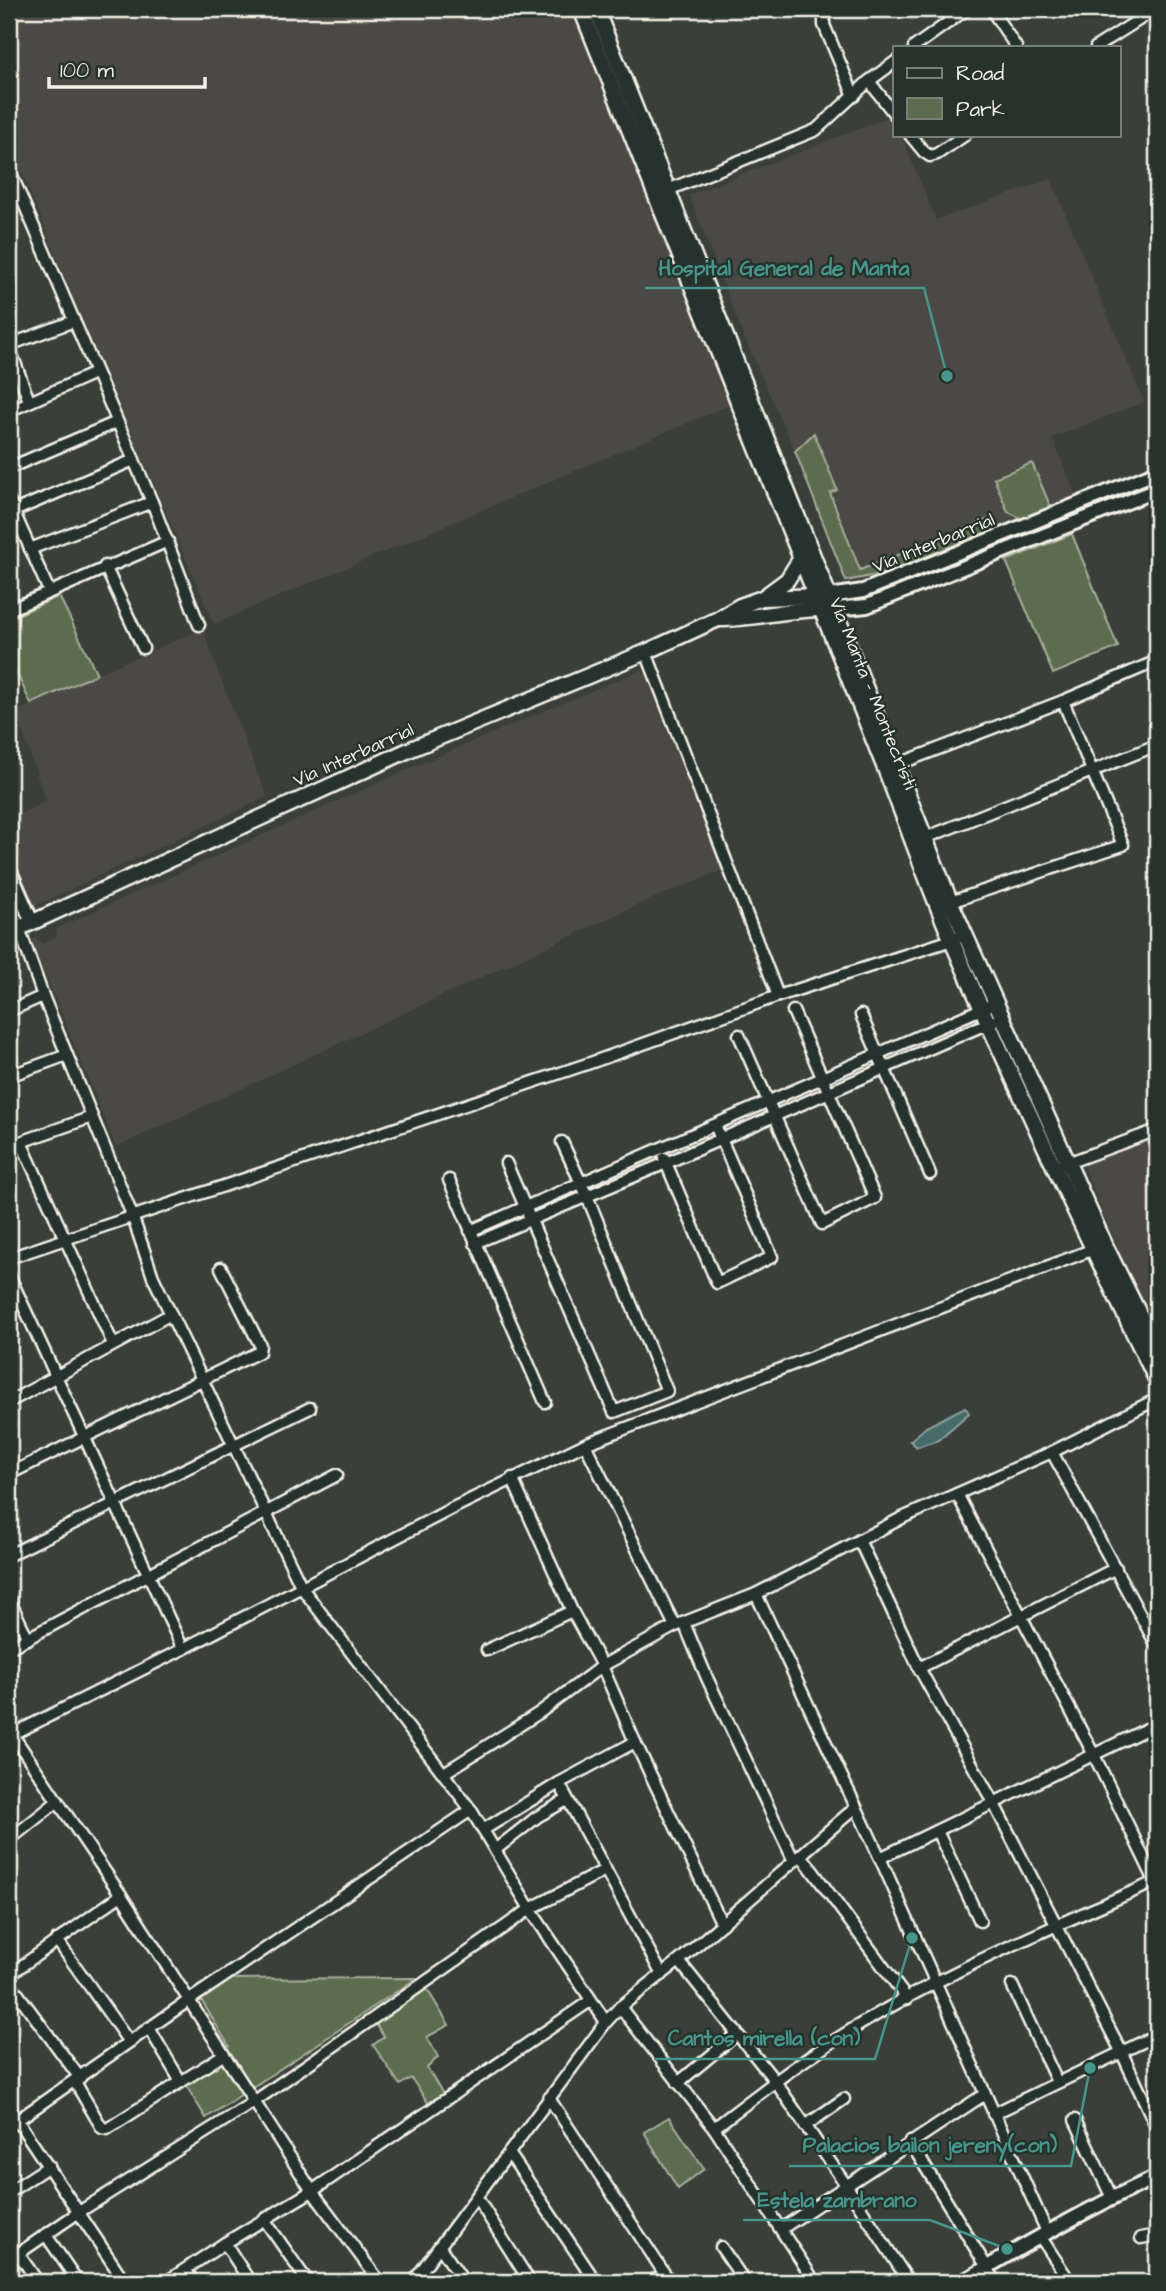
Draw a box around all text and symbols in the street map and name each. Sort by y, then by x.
scale bar [49,46,205,90]
legend [893,46,1120,136]
text: 100 m [60,56,115,85]
text: Road [956,59,1004,88]
text: Park [956,95,1005,124]
callout: Hospital General de Manta [645,246,924,288]
text: Hospital General de Manta [659,254,910,284]
street label: Vía Interbarrial [868,507,999,580]
street label: Vía Manta - Montecristi [822,594,924,794]
street label: Vía Interbarrial [289,717,418,794]
callout: Cantos mirella (con) [654,2017,875,2059]
text: Cantos mirella (con) [668,2024,861,2053]
callout: Palacios bailon jereny(con) [789,2124,1071,2166]
text: Palacios bailon jereny(con) [803,2131,1058,2163]
callout: Estela zambrano [743,2178,930,2220]
text: Estela zambrano [757,2186,917,2215]

